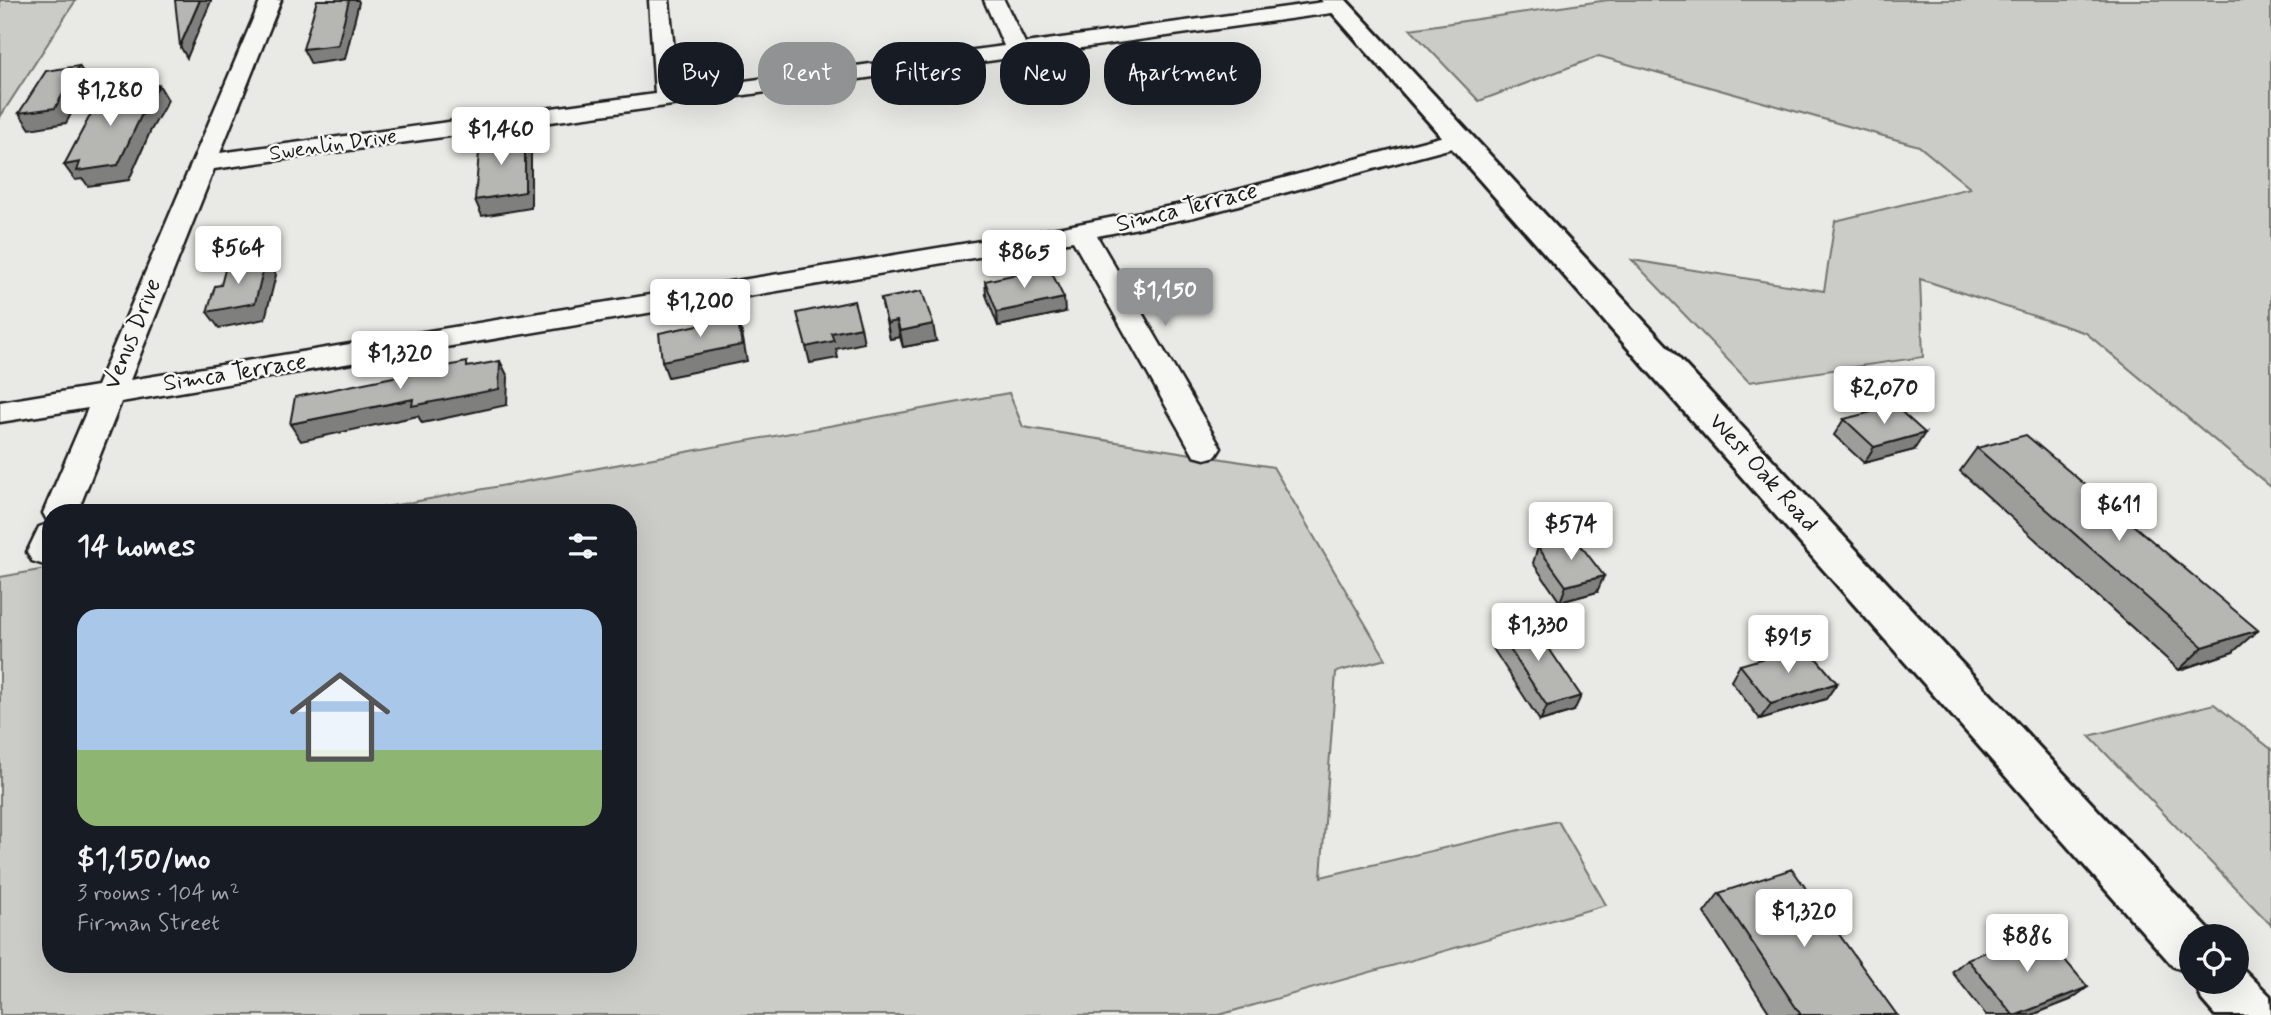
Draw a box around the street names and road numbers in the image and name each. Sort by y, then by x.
street label: Swenlin Drive [267,122,399,168]
street label: Simca Terrace [1113,175,1261,241]
street label: Venus Drive [97,274,169,394]
street label: Simca Terrace [161,346,309,400]
street label: West Oak Road [1701,407,1825,539]

